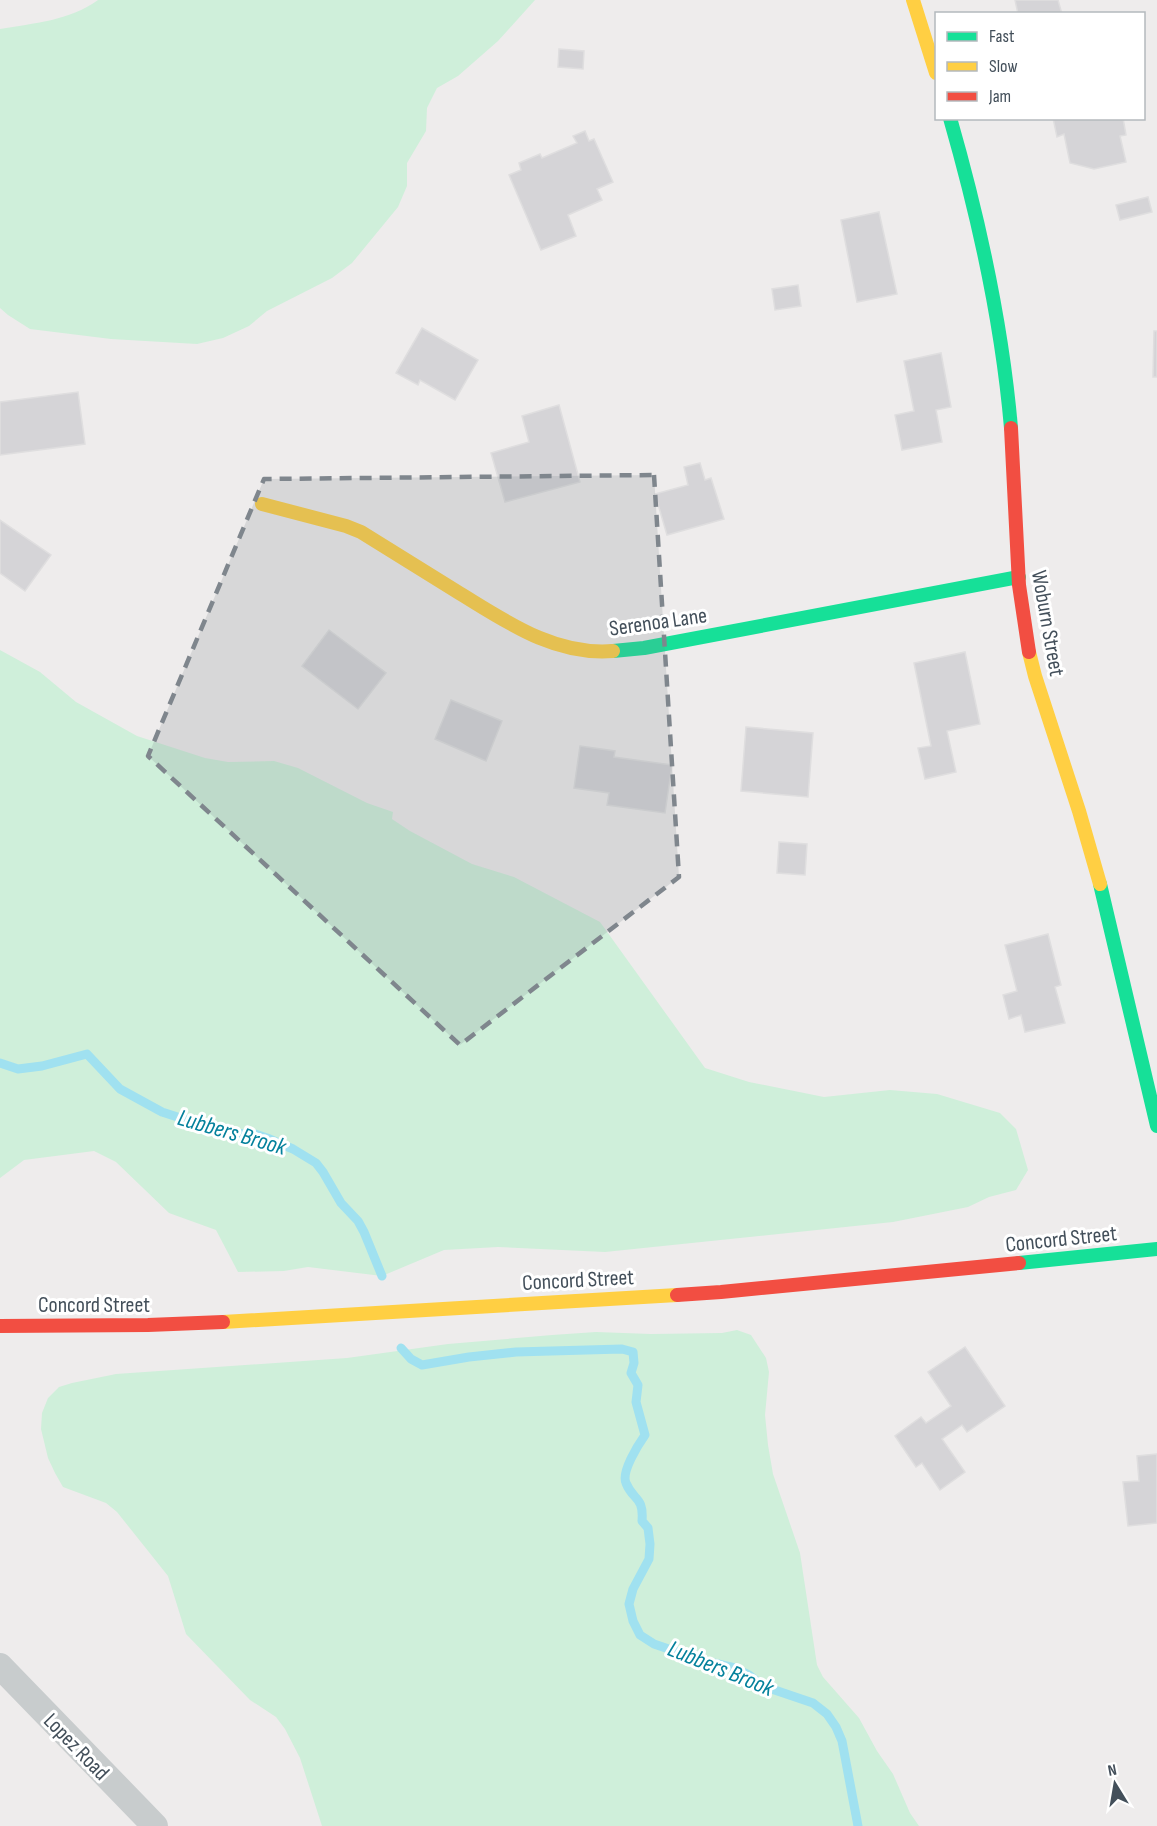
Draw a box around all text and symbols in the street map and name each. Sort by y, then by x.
legend [935,12,1145,120]
text: Fast [989,26,1015,47]
text: Slow [989,56,1018,77]
text: Jam [988,86,1011,107]
street label: Woburn Street [1025,568,1070,679]
street label: Serenoa Lane [608,602,709,643]
water label: Lubbers Brook [174,1103,290,1162]
street label: Concord Street [1004,1220,1119,1259]
street label: Concord Street [521,1264,635,1297]
street label: Concord Street [38,1292,150,1319]
water label: Lubbers Brook [664,1634,779,1703]
street label: Lopez Road [37,1708,114,1786]
north arrow [1085,1754,1145,1814]
text: N [1106,1761,1118,1781]

